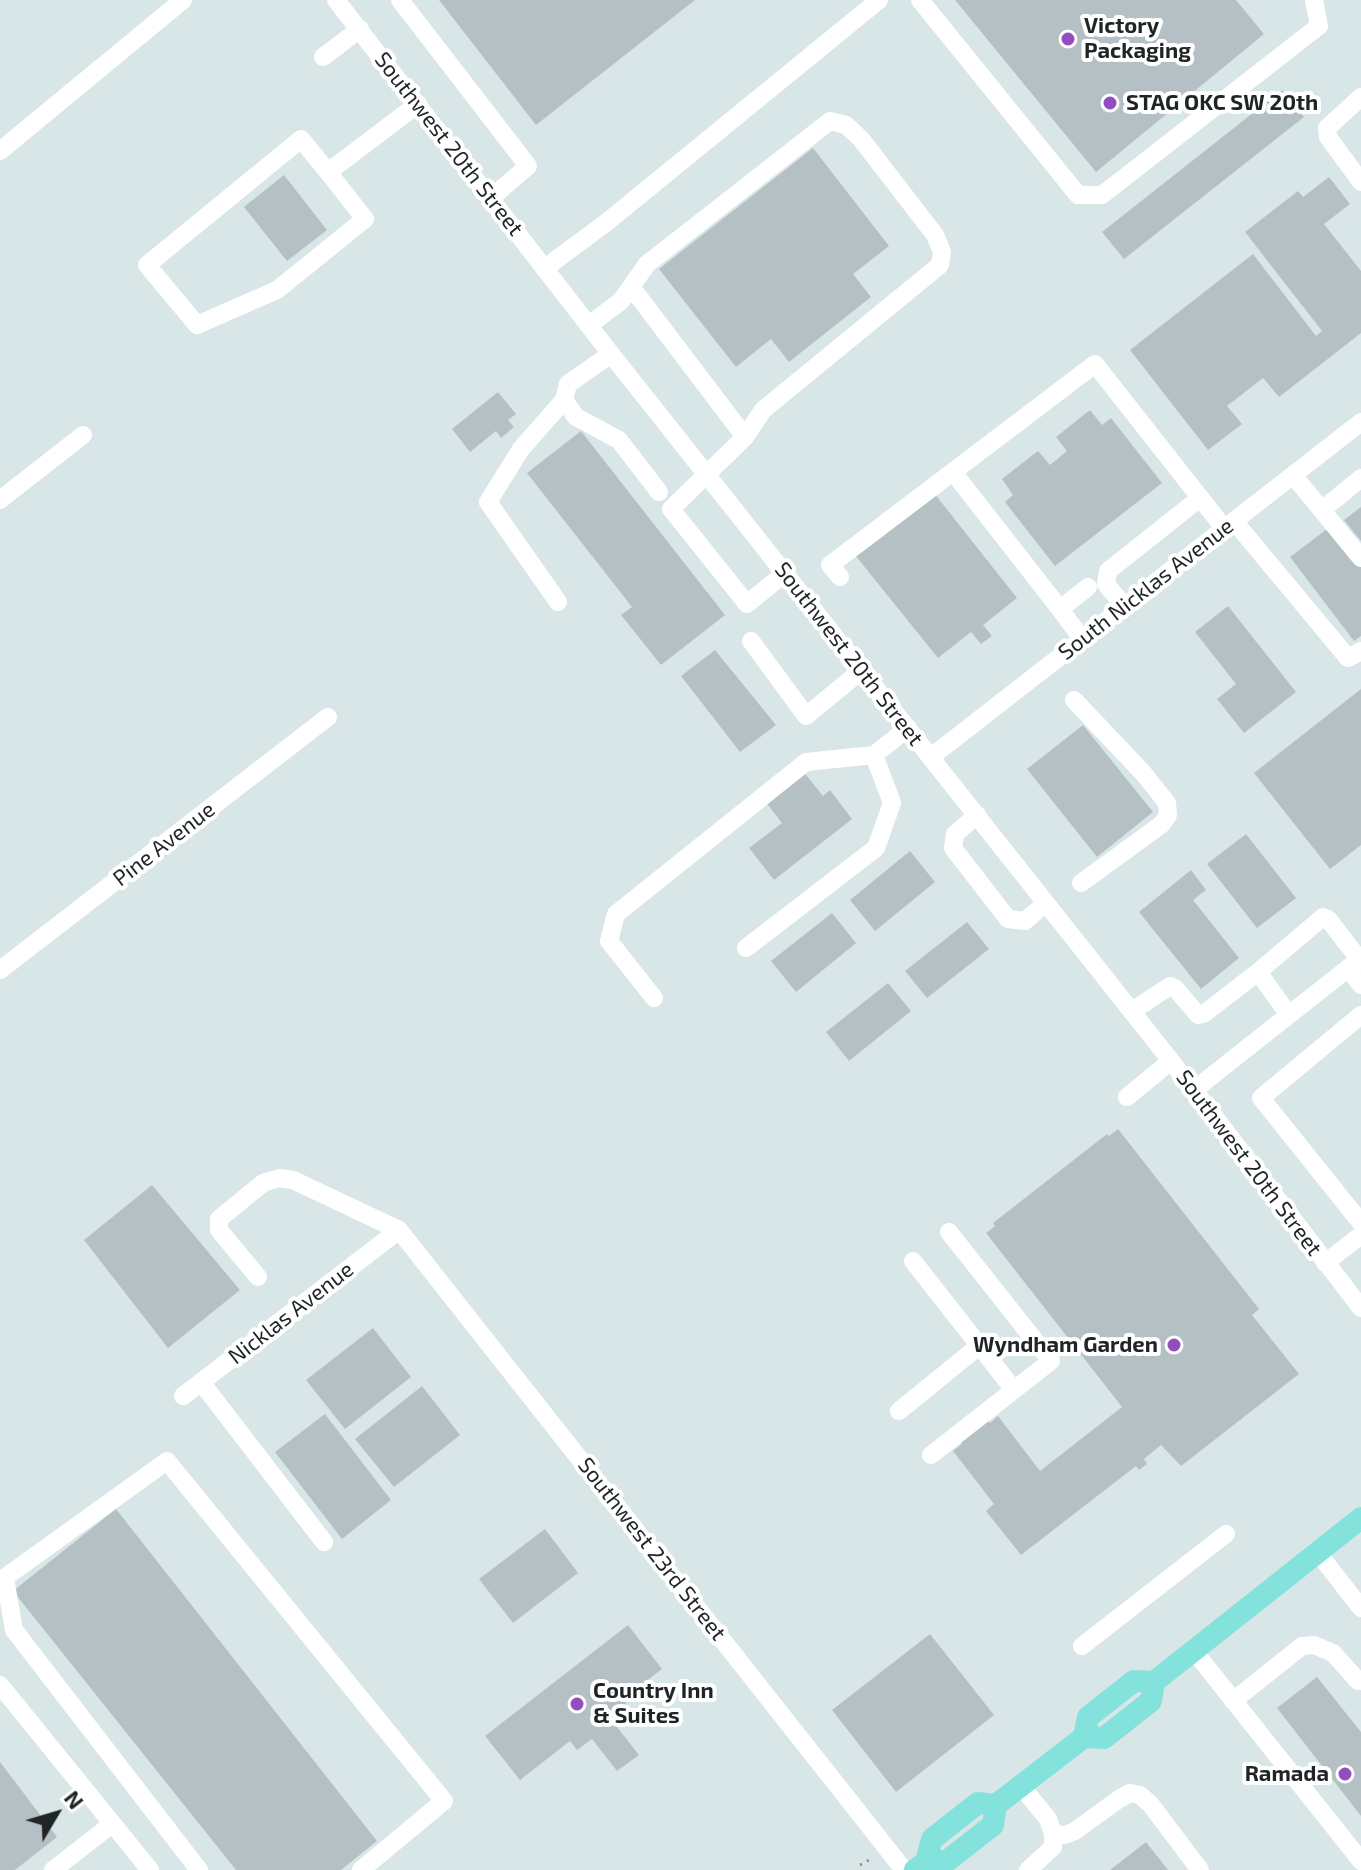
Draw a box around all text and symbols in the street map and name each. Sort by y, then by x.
place label: Victory Packaging [1084,13,1191,64]
marker: Victory Packaging [1059,30,1077,48]
street label: Southwest 20th Street [369,47,529,241]
place label: STAG OKC SW 20th [1126,90,1318,116]
marker: STAG OKC SW 20th [1101,94,1119,112]
street label: South Nicklas Avenue [1053,512,1239,666]
street label: Southwest 20th Street [769,557,929,751]
street label: Pine Avenue [108,796,220,892]
street label: Southwest 20th Street [1171,1065,1327,1261]
street label: Nicklas Avenue [223,1256,359,1370]
place label: Wyndham Garden [973,1332,1158,1358]
marker: Wyndham Garden [1165,1336,1183,1354]
street label: Southwest 23rd Street [572,1452,732,1646]
place label: Country Inn & Suites [593,1678,714,1730]
marker: Country Inn & Suites [568,1695,586,1713]
place label: Ramada [1245,1761,1329,1787]
marker: Ramada [1336,1765,1354,1783]
north arrow [16,1774,96,1854]
text: N [60,1785,90,1813]

